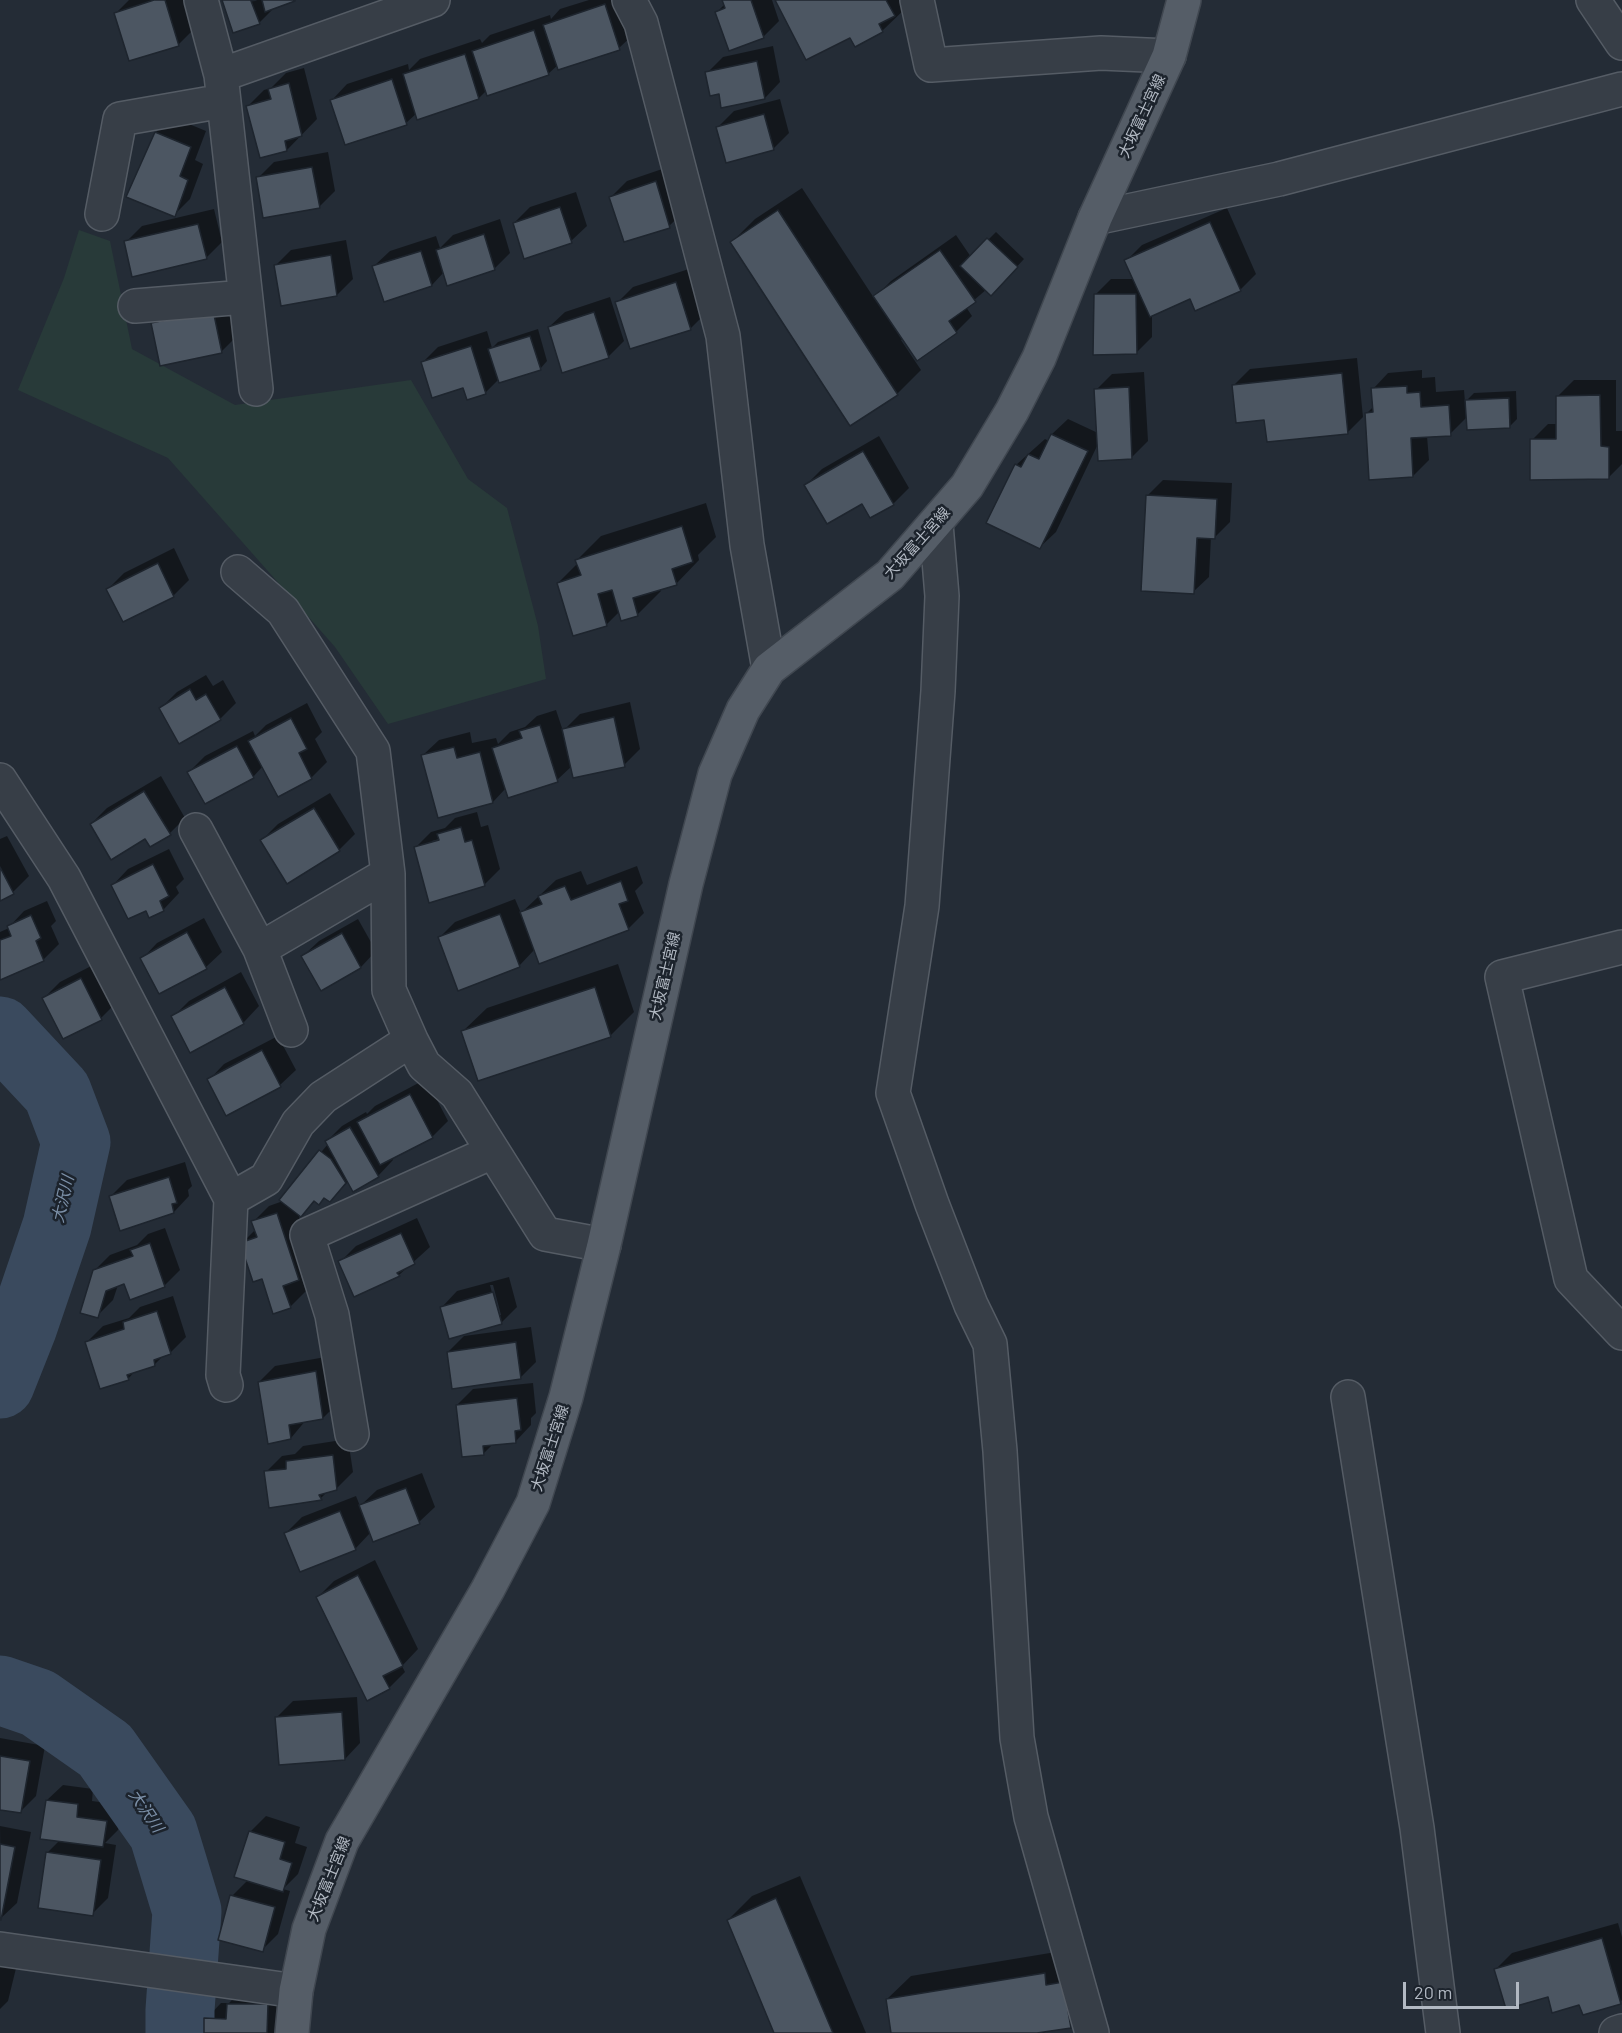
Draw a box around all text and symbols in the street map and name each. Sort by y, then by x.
street label: 大坂富士宮線 [1115,71,1169,161]
street label: 大坂富士宮線 [880,504,954,582]
street label: 大坂富士宮線 [646,930,684,1022]
water label: 大沢川 [48,1173,78,1225]
street label: 大坂富士宮線 [528,1402,572,1494]
water label: 大沢川 [125,1786,167,1836]
street label: 大坂富士宮線 [304,1834,354,1924]
scale bar [1406,1970,1522,2008]
text: 20 m [1414,1981,1452,2003]

